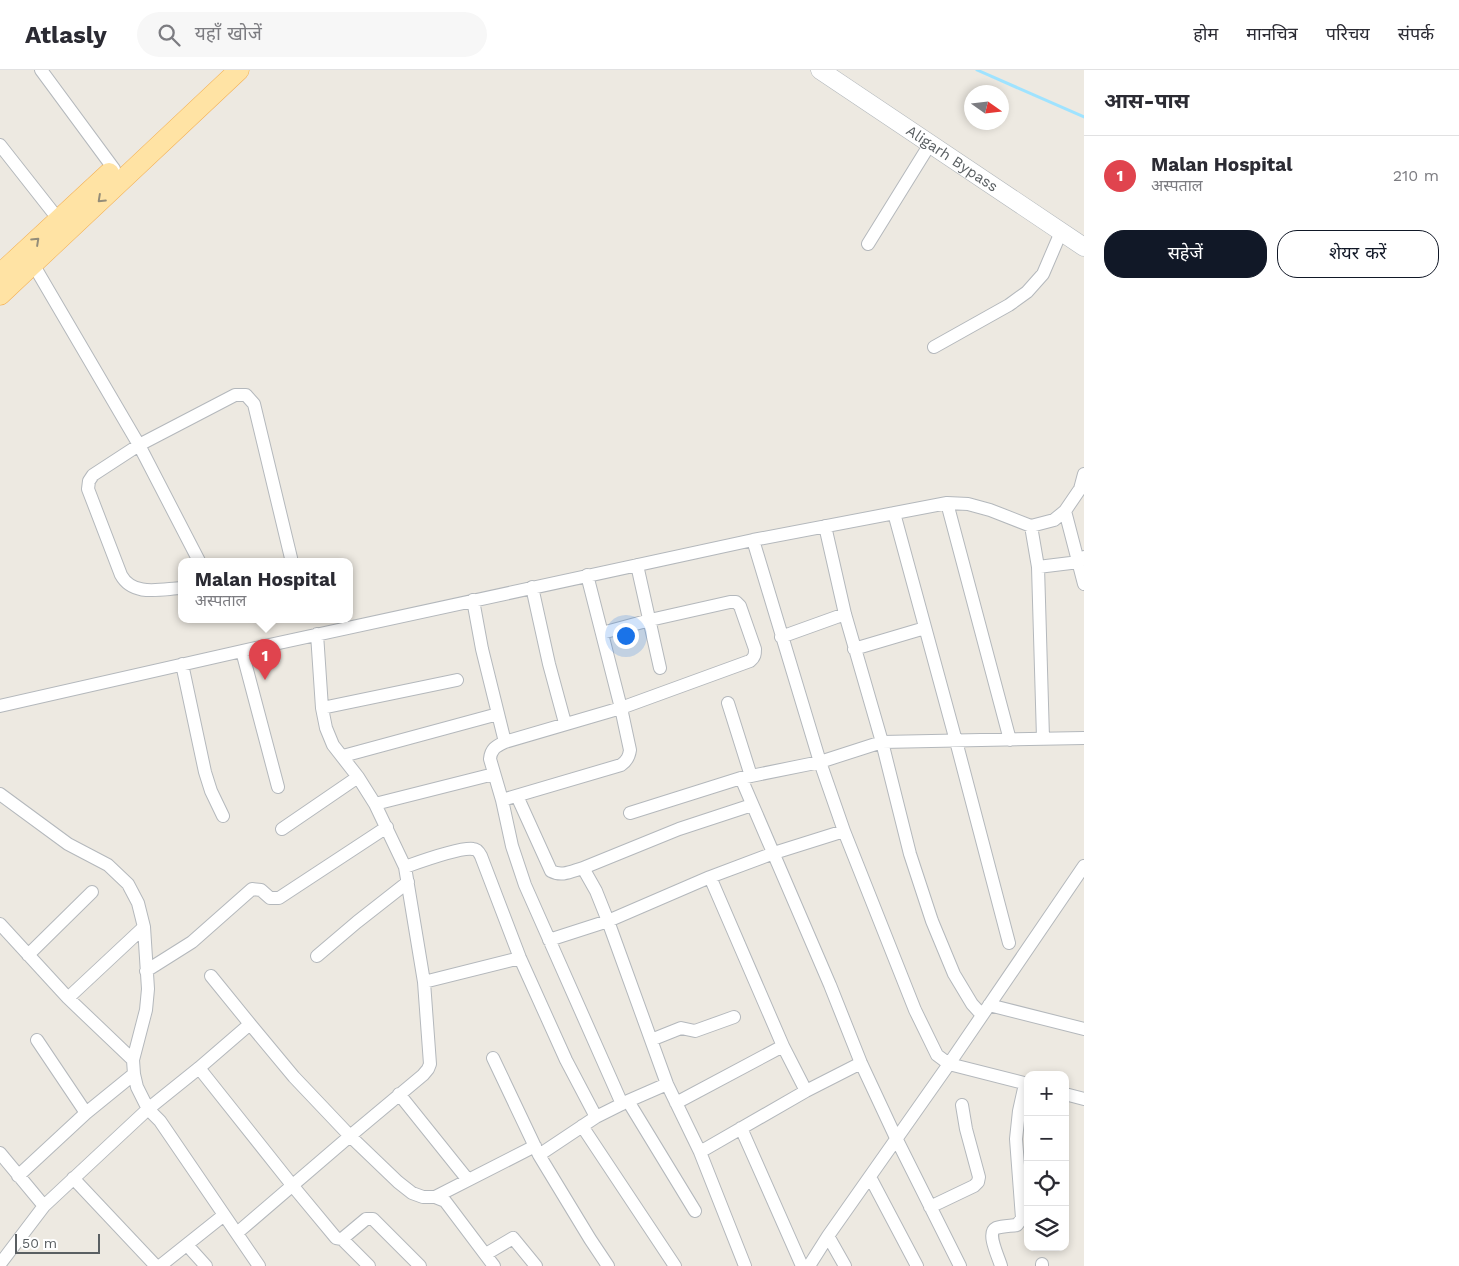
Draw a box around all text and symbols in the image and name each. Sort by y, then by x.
search box [137,12,487,57]
text: Atlasly [25,21,107,49]
icon: search [155,21,183,49]
text: यहाँ खोजें [195,22,262,45]
text: होम [1193,23,1218,44]
text: मानचित्र [1246,23,1298,44]
text: परिचय [1326,23,1370,44]
text: संपर्क [1398,23,1434,44]
north arrow [964,85,1009,130]
text: आस-पास [1104,88,1189,113]
street label: Aligarh Bypass [903,121,1002,196]
text: Malan Hospital [1151,153,1293,176]
text: 1 [1117,166,1123,185]
text: 210 m [1393,166,1439,185]
text: अस्पताल [1151,176,1203,195]
one-way arrow [98,193,107,202]
button: सहेजें [1104,230,1267,278]
button: शेयर करें [1277,230,1439,278]
one-way arrow [30,238,39,247]
popup [178,558,353,623]
text: Malan Hospital [195,568,336,591]
text: अस्पताल [195,591,246,610]
your location [613,623,639,649]
pin: 1 [249,639,281,680]
map controls [1024,1071,1069,1251]
button: + [1024,1071,1069,1116]
button: − [1024,1116,1069,1161]
button: locate [1024,1161,1069,1206]
button: layers [1024,1206,1069,1251]
scale bar [15,1231,100,1254]
text: 50 m [22,1235,57,1251]

